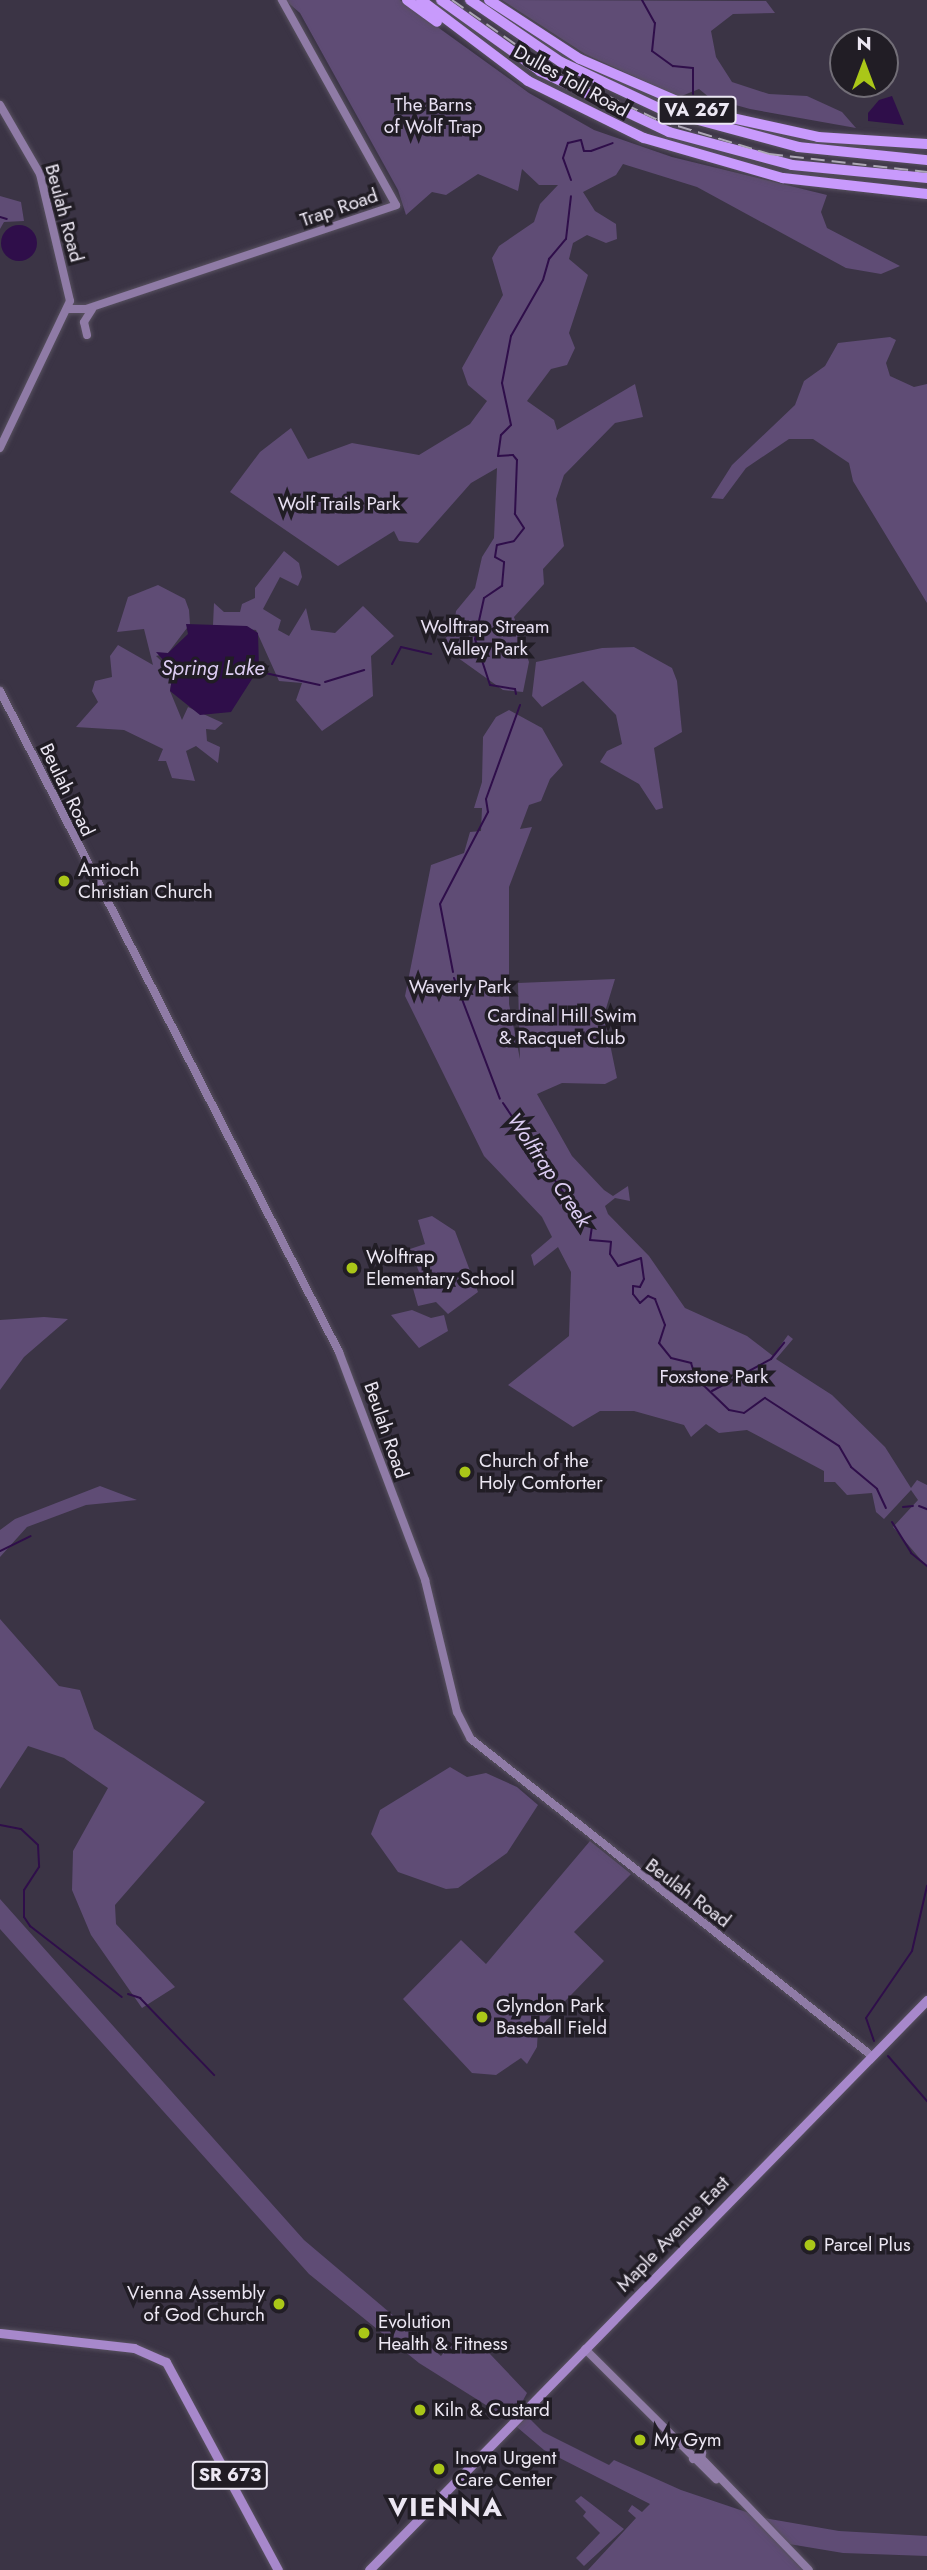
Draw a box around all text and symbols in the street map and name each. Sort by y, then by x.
north arrow [829,28,899,98]
text: N [856,30,872,57]
street label: Dulles Toll Road [510,40,632,122]
park label: The Barns of Wolf Trap [384,94,482,138]
road number: VA 267 [657,96,737,124]
street label: Beulah Road [40,161,88,265]
street label: Trap Road [297,184,381,232]
park label: Wolf Trails Park [278,493,400,515]
park label: Wolftrap Stream Valley Park [420,616,550,660]
water label: Spring Lake [161,655,265,681]
street label: Beulah Road [35,740,99,840]
place label: Antioch Christian Church [78,859,213,903]
marker: Antioch Christian Church [56,873,72,889]
park label: Waverly Park [409,976,511,998]
park label: Cardinal Hill Swim & Racquet Club [487,1005,637,1049]
water label: Wolftrap Creek [502,1108,596,1232]
place label: Wolftrap Elementary School [366,1246,515,1290]
marker: Wolftrap Elementary School [344,1260,360,1276]
park label: Foxstone Park [660,1366,768,1388]
street label: Beulah Road [359,1379,413,1481]
place label: Church of the Holy Comforter [479,1450,603,1494]
marker: Church of the Holy Comforter [457,1464,473,1480]
street label: Beulah Road [641,1854,735,1932]
place label: Glyndon Park Baseball Field [496,1995,607,2039]
marker: Glyndon Park Baseball Field [474,2009,490,2025]
street label: Maple Avenue East [612,2171,734,2297]
place label: Parcel Plus [824,2234,911,2256]
marker: Parcel Plus [802,2237,818,2253]
place label: Vienna Assembly of God Church [127,2282,265,2326]
marker: Vienna Assembly of God Church [271,2296,287,2312]
place label: Evolution Health & Fitness [378,2311,508,2355]
marker: Evolution Health & Fitness [356,2325,372,2341]
place label: Kiln & Custard [434,2399,550,2421]
marker: Kiln & Custard [412,2402,428,2418]
place label: My Gym [654,2429,722,2451]
marker: My Gym [632,2432,648,2448]
place label: Inova Urgent Care Center [455,2447,556,2491]
marker: Inova Urgent Care Center [429,2459,449,2479]
road number: SR 673 [191,2460,268,2490]
district label: VIENNA [389,2492,503,2524]

